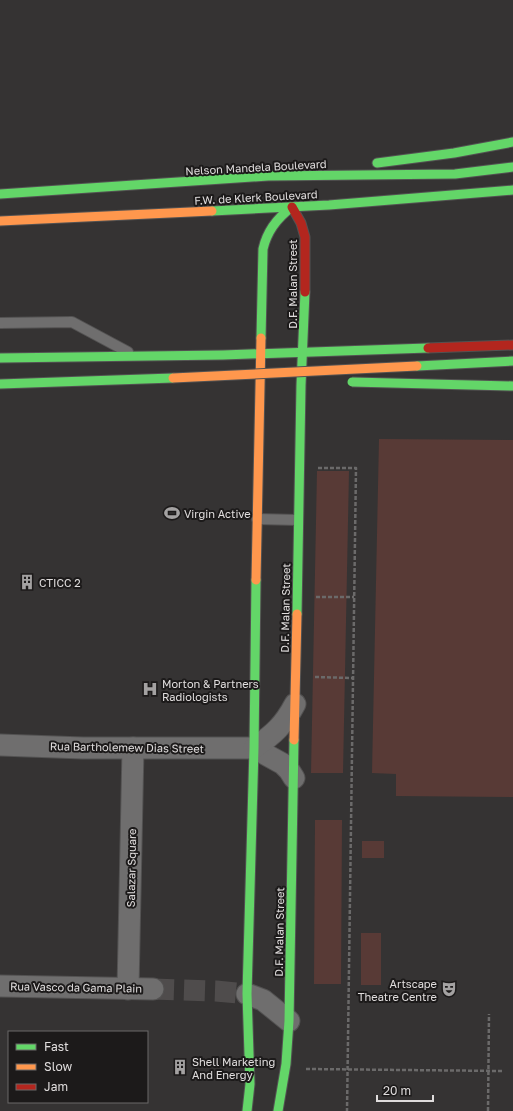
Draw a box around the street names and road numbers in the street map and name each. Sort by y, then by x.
street label: Nelson Mandela Boulevard [185,157,327,177]
street label: F.W. de Klerk Boulevard [194,187,318,207]
street label: D.F. Malan Street [286,239,299,329]
street label: D.F. Malan Street [278,563,292,653]
street label: Rua Bartholemew Dias Street [50,739,204,755]
street label: Salazar Square [124,828,138,908]
street label: D.F. Malan Street [272,887,286,977]
street label: Rua Vasco da Gama Plain [10,979,142,995]

